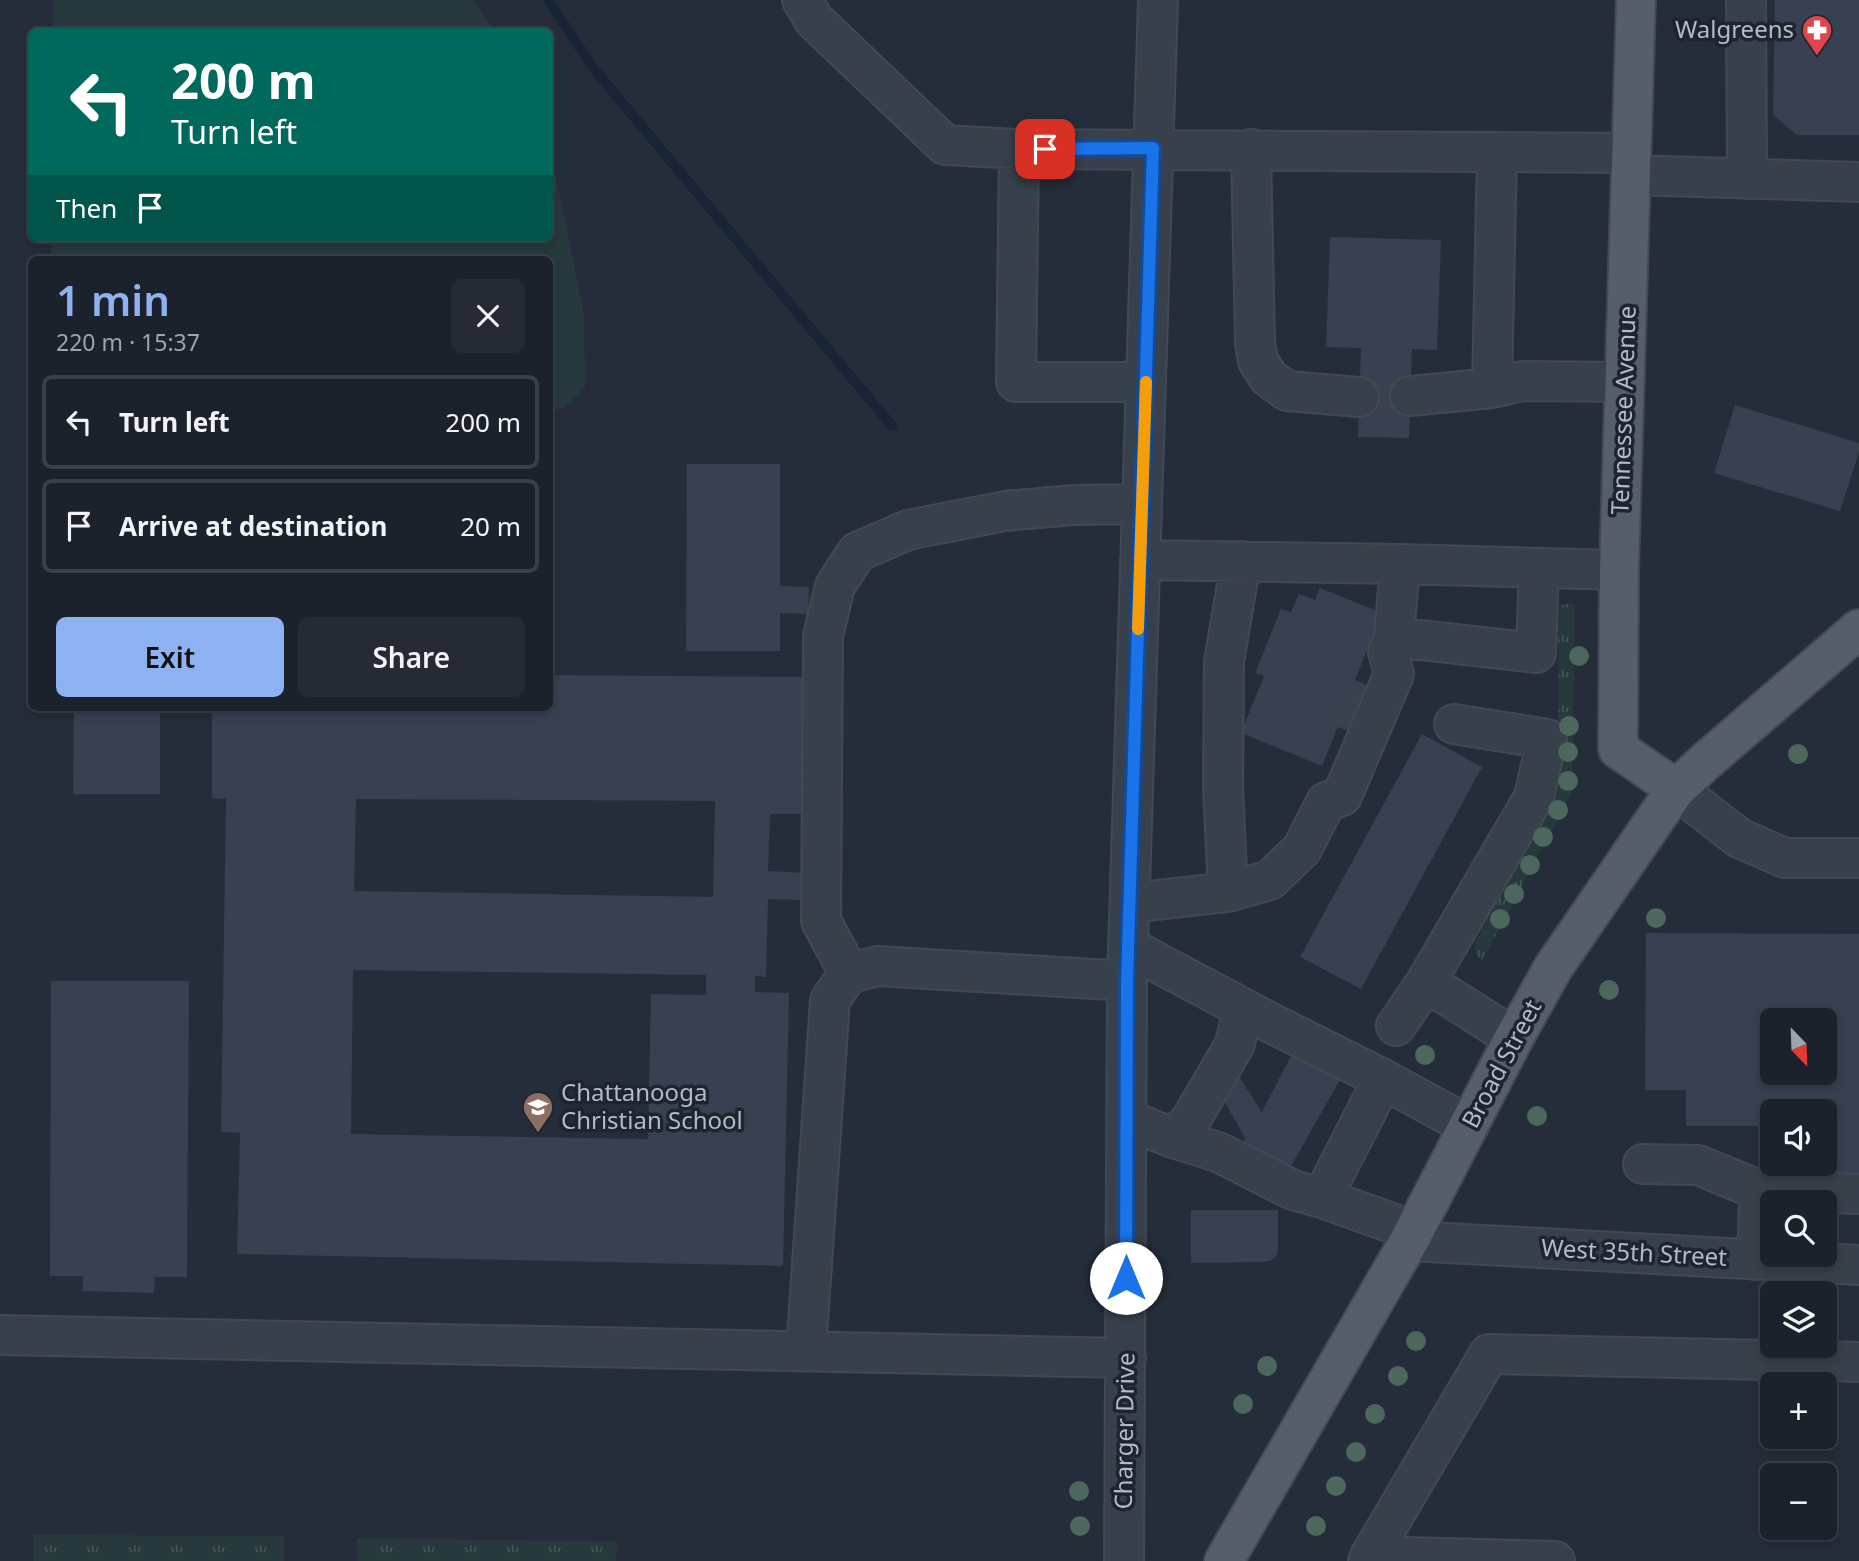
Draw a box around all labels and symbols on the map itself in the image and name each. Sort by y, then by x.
place label: Walgreens [1675,12,1794,45]
pharmacy icon: Walgreens [1800,13,1834,57]
pin [1015,119,1075,179]
street label: Tennessee Avenue [1602,305,1643,515]
street label: Broad Street [1453,993,1549,1133]
north arrow [1760,1008,1838,1085]
place label: Chattanooga Christian School [561,1075,743,1136]
school or university icon: Chattanooga Christian School [521,1090,555,1134]
street label: West 35th Street [1540,1230,1728,1273]
position arrow [1089,1241,1163,1315]
street label: Charger Drive [1106,1352,1141,1510]

